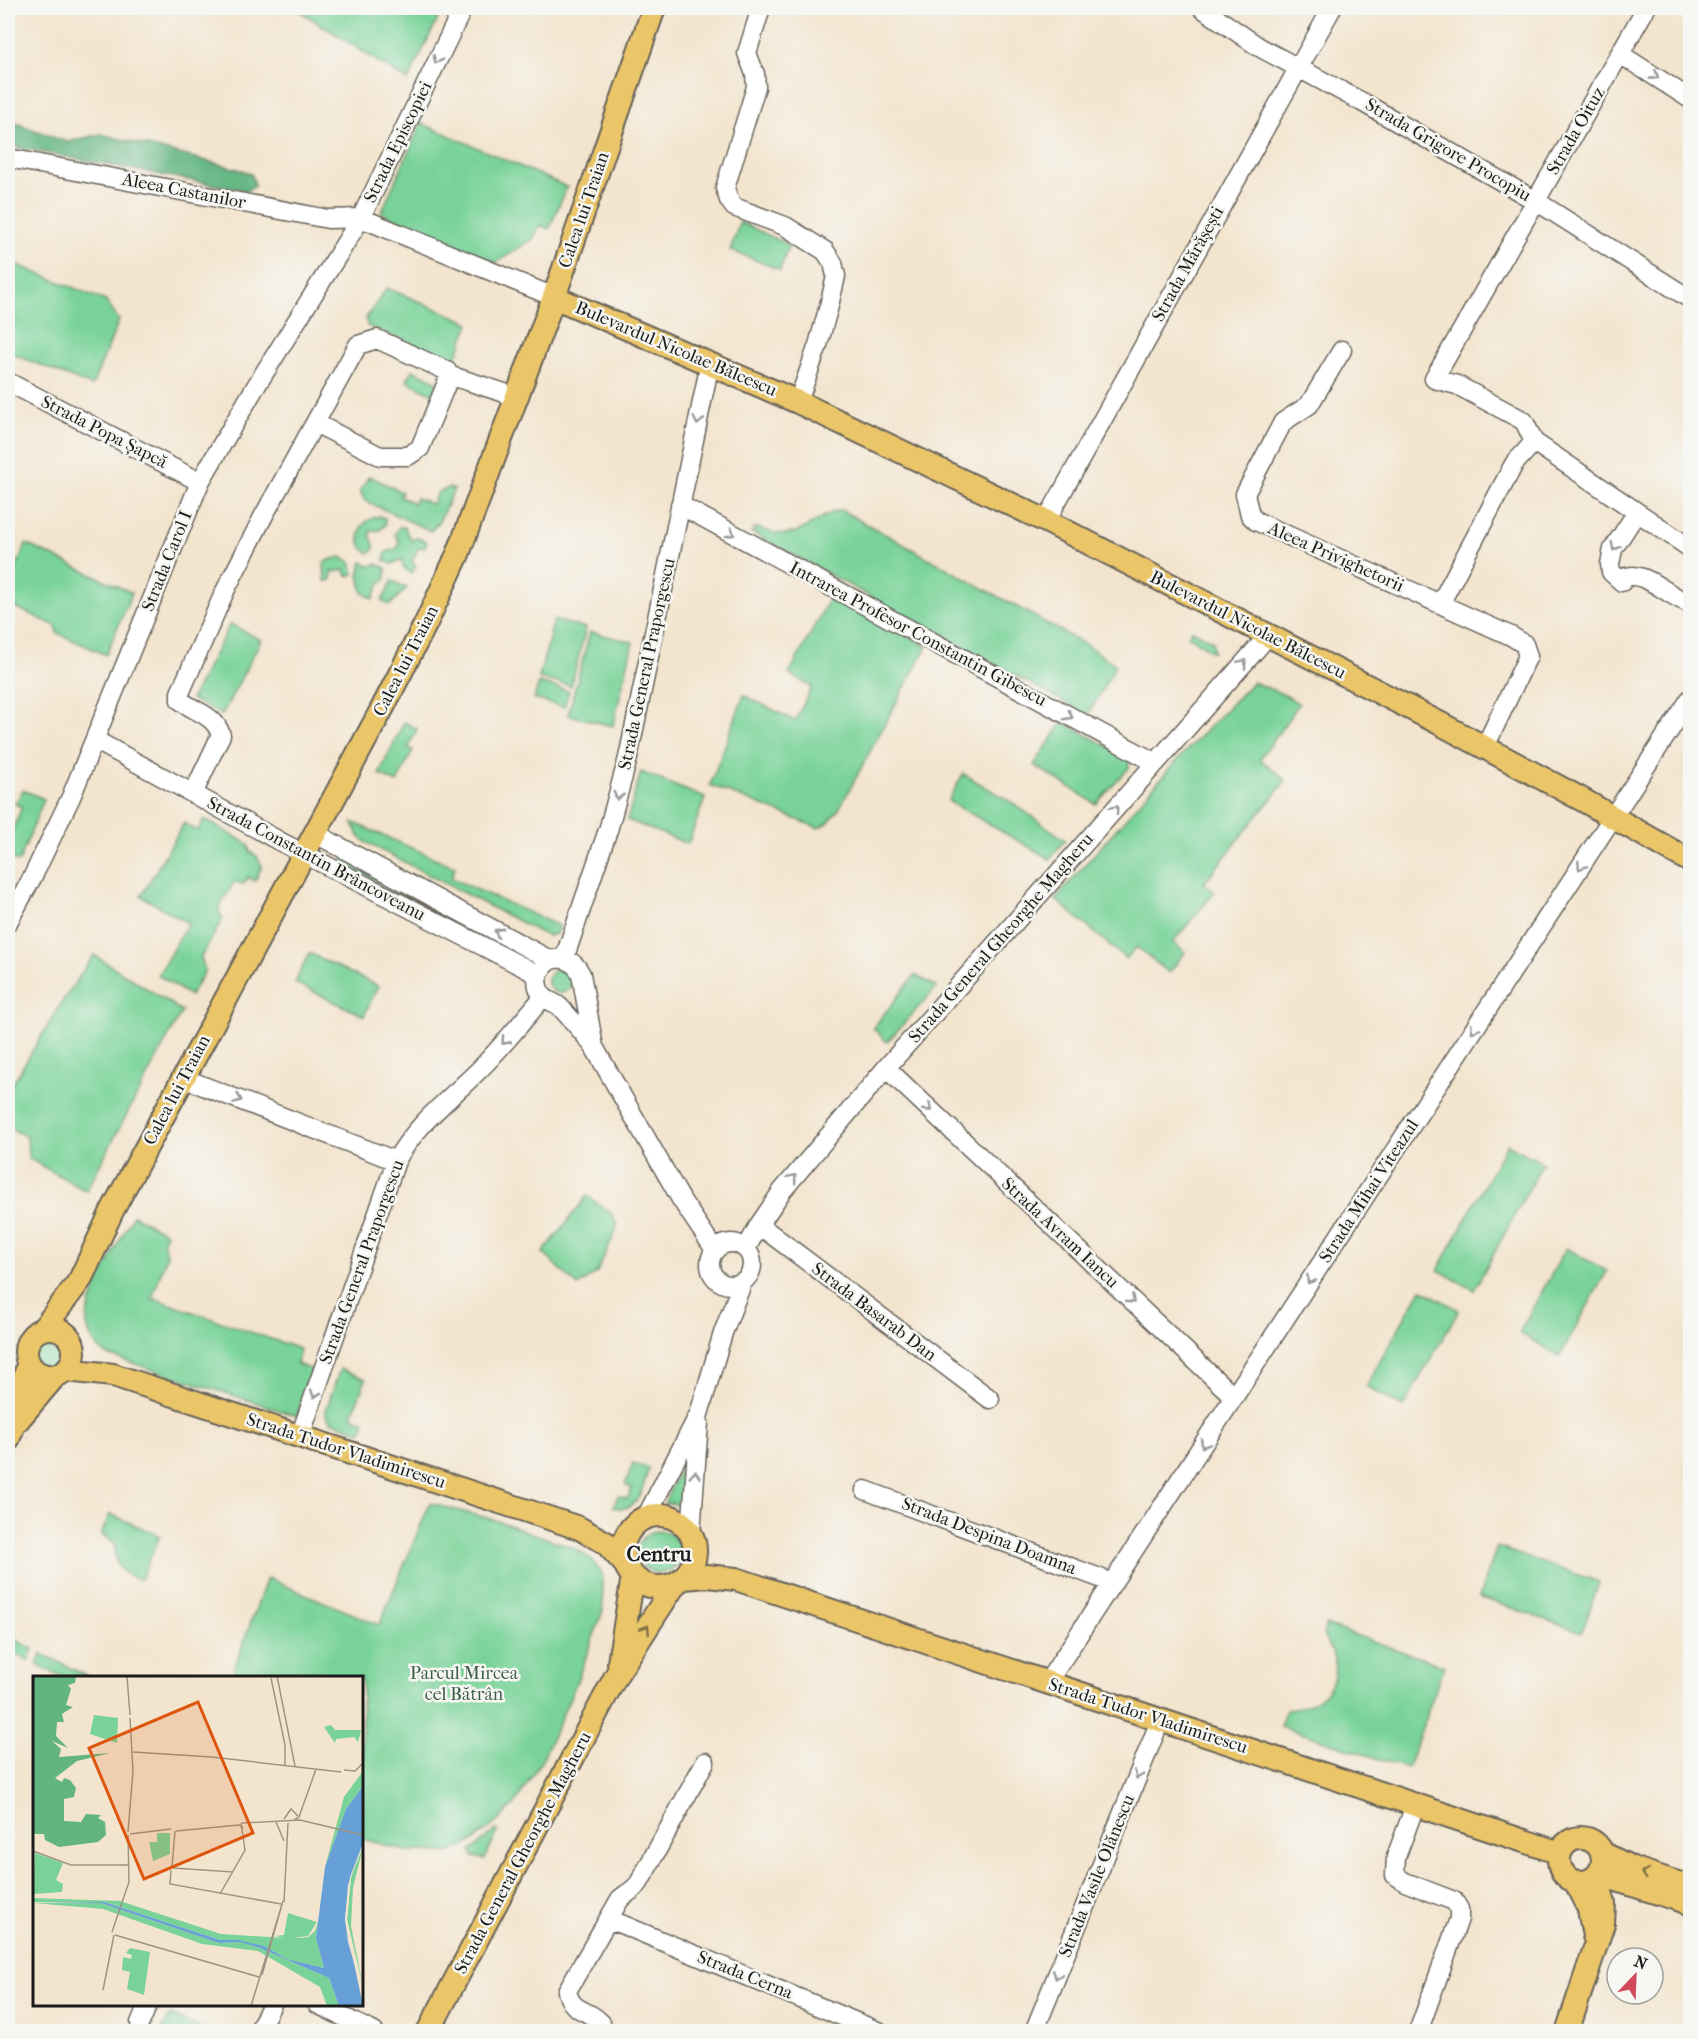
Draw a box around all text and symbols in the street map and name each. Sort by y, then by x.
one-way arrow [433,54,445,65]
one-way arrow [1649,69,1659,81]
street label: Strada Episcopiei [360,77,437,206]
street label: Strada Oituz [1542,83,1610,179]
street label: Strada Grigore Procopiu [1361,94,1535,206]
street label: Calea lui Traian [554,149,614,271]
street label: Aleea Castanilor [119,169,248,213]
street label: Strada Mărășești [1148,202,1229,325]
street label: Bulevardul Nicolae Bălcescu [572,297,780,401]
street label: Strada Popa Șapcă [37,391,171,473]
one-way arrow [692,415,705,425]
street label: Strada Carol I [137,508,197,614]
street label: Aleea Privighetorii [1264,517,1408,597]
one-way arrow [725,526,736,537]
one-way arrow [1611,541,1623,552]
street label: Strada General Praporgescu [614,556,680,772]
street label: Intrarea Profesor Constantin Gibescu [786,557,1050,711]
street label: Bulevardul Nicolae Bălcescu [1147,566,1349,684]
street label: Calea lui Traian [369,602,443,720]
one-way arrow [1236,659,1247,670]
one-way arrow [1063,709,1073,720]
one-way arrow [613,790,625,801]
street label: Strada Constantin Brâncoveanu [203,792,429,926]
one-way arrow [1108,805,1119,816]
street label: Strada General Gheorghe Magheru [904,829,1098,1047]
one-way arrow [1577,859,1588,870]
one-way arrow [494,928,505,939]
one-way arrow [1470,1023,1482,1033]
street label: Calea lui Traian [139,1031,215,1149]
one-way arrow [502,1034,513,1045]
one-way arrow [232,1092,243,1104]
one-way arrow [921,1101,932,1112]
street label: Strada Mihai Viteazul [1315,1115,1423,1267]
street label: Strada General Praporgescu [315,1157,409,1367]
street label: Strada Avram Iancu [997,1173,1123,1293]
one-way arrow [786,1174,797,1185]
street label: Strada Basarab Dan [808,1258,941,1366]
one-way arrow [1306,1274,1317,1285]
one-way arrow [1125,1293,1135,1304]
one-way arrow [309,1388,322,1399]
street label: Strada Tudor Vladimirescu [244,1409,448,1493]
one-way arrow [1200,1437,1211,1448]
one-way arrow [688,1471,701,1480]
street label: Strada Despina Doamna [899,1493,1080,1579]
district label: Centru [627,1542,692,1566]
one-way arrow [638,1625,650,1635]
park label: Parcul Mircea cel Bătrân [410,1663,519,1705]
street label: Strada Tudor Vladimirescu [1046,1674,1250,1758]
inset map [33,1676,363,2006]
street label: Strada General Gheorghe Magheru [450,1728,596,1978]
one-way arrow [1133,1769,1145,1780]
street label: Strada Vasile Olănescu [1055,1792,1139,1960]
one-way arrow [1640,1867,1651,1880]
street label: Strada Cerna [694,1946,796,2004]
north arrow [1605,1946,1665,2006]
text: N [1631,1952,1651,1974]
one-way arrow [1052,1969,1064,1980]

